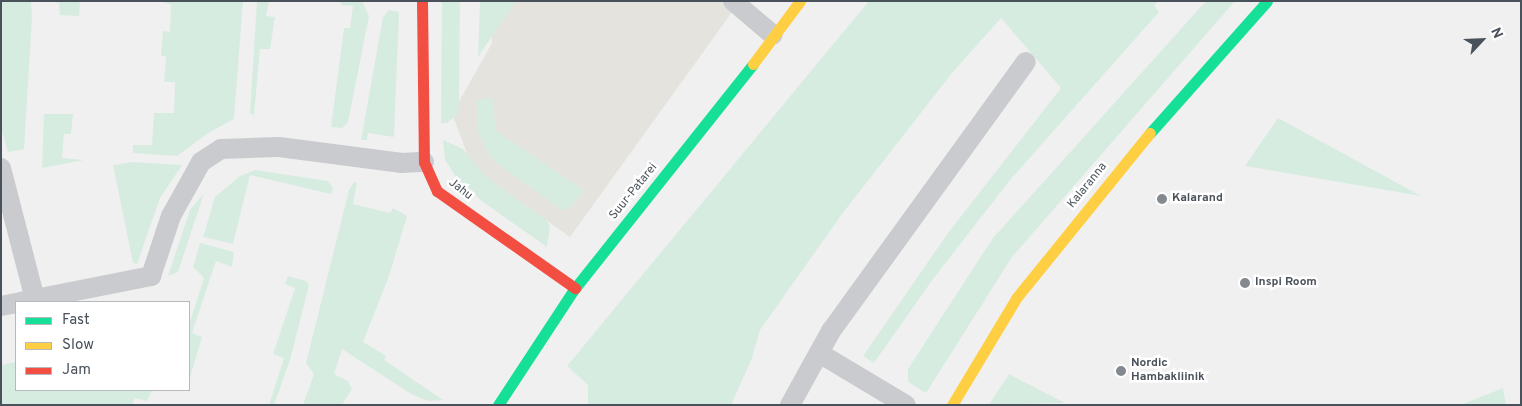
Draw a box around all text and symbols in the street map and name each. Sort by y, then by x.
north arrow [1457,15,1507,65]
text: N [1486,25,1506,42]
street label: Kalaranna [1065,160,1111,212]
street label: Suur-Patarei [607,161,661,223]
street label: Jahu [445,176,475,204]
place label: Kalarand [1172,192,1223,206]
marker: Kalarand [1156,193,1168,205]
place label: Inspi Room [1255,276,1317,290]
marker: Inspi Room [1239,277,1251,289]
legend [15,301,190,391]
text: Fast [62,311,90,330]
text: Slow [62,336,94,355]
place label: Nordic Hambakliinik [1131,357,1205,385]
text: Jam [62,361,91,380]
marker: Nordic Hambakliinik [1115,365,1127,377]

